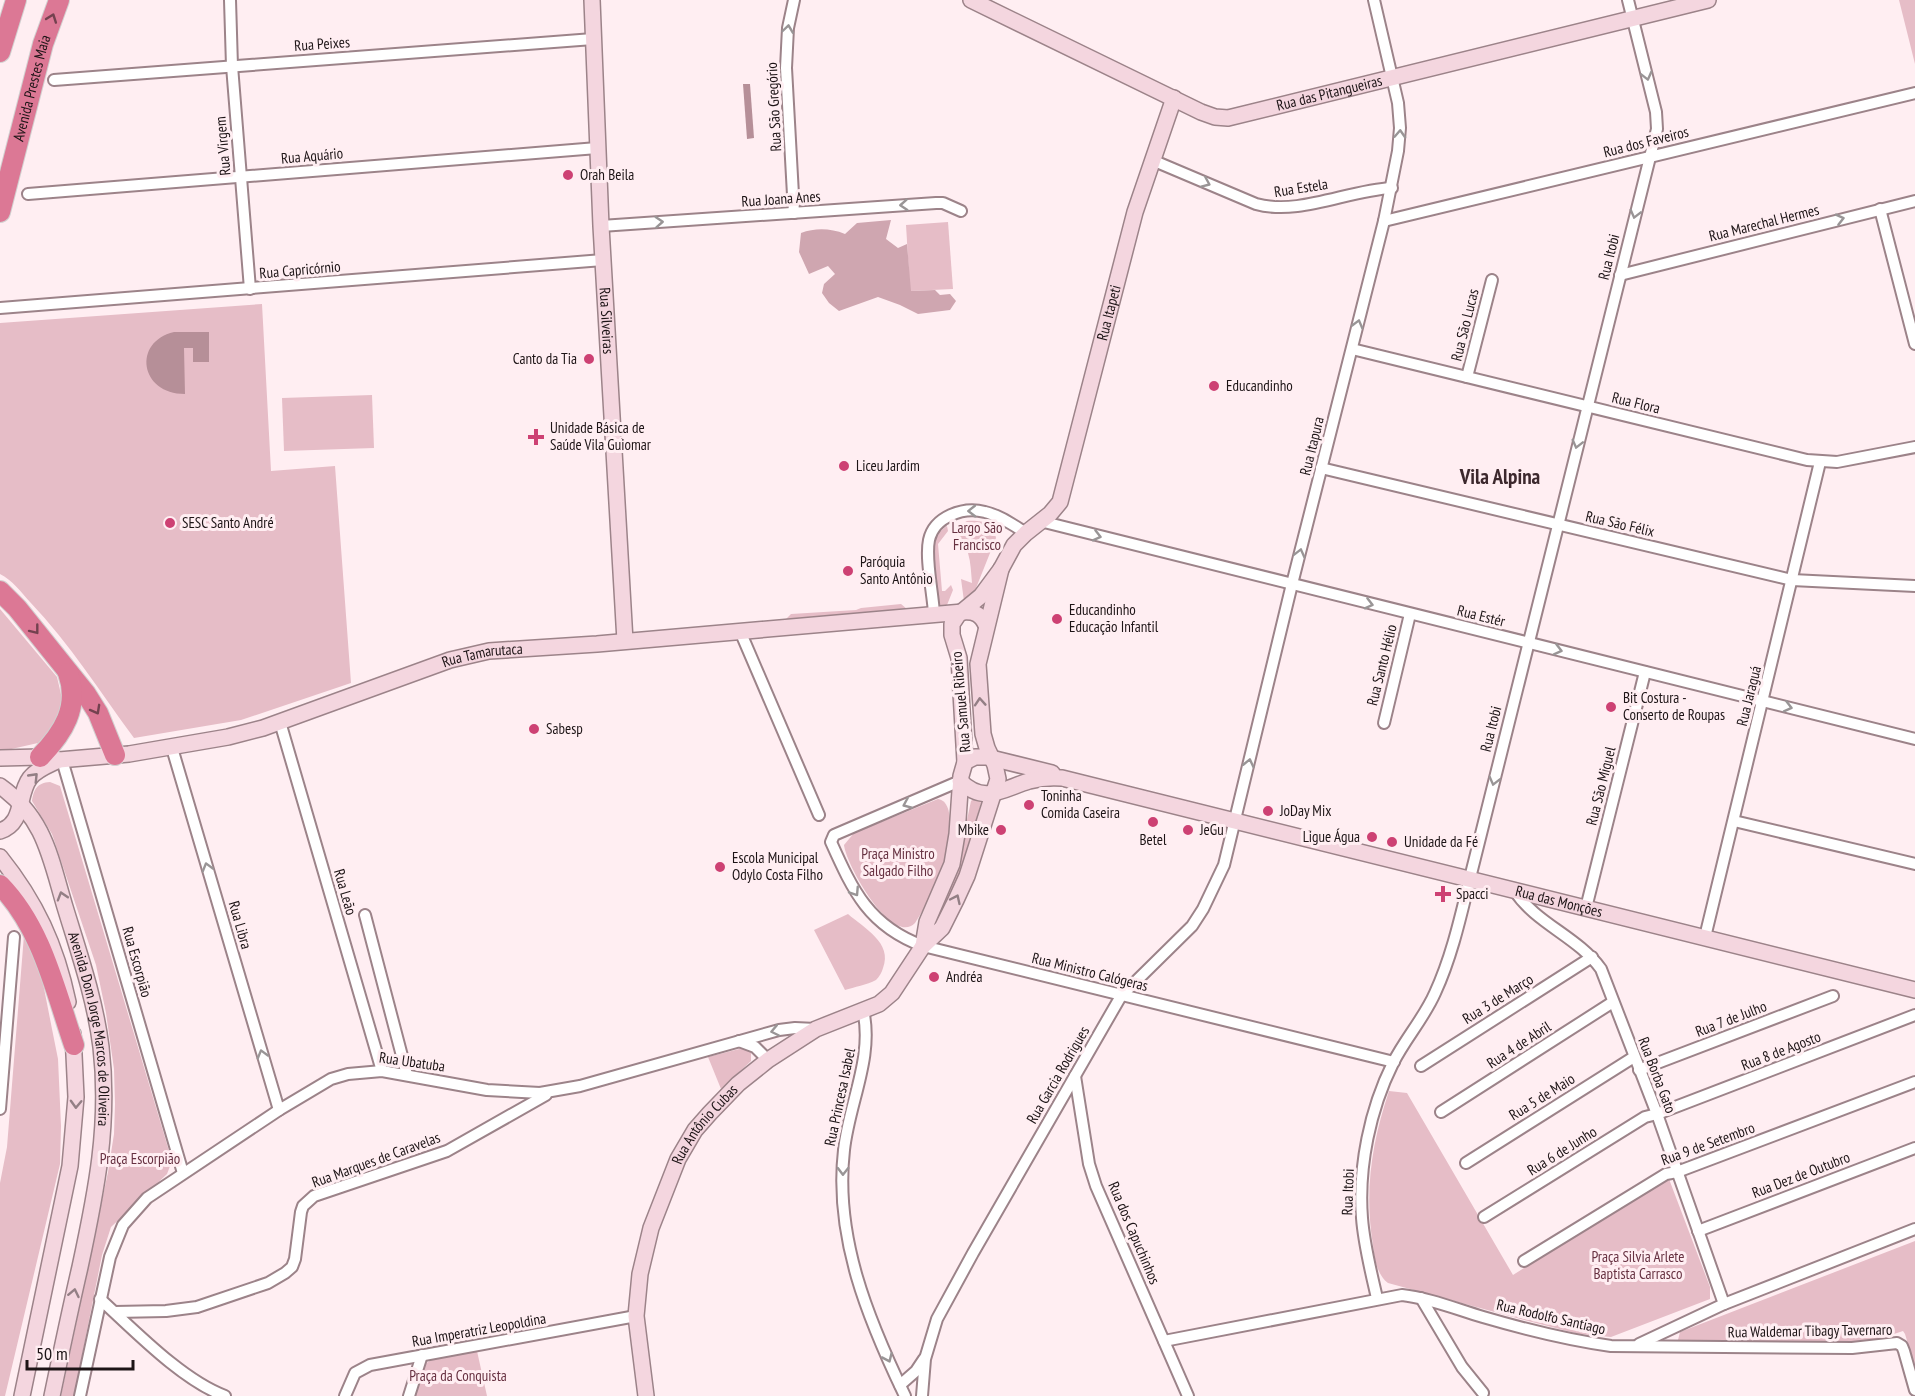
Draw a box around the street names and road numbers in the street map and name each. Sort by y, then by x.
street label: Avenida Prestes Maia [8,32,55,143]
street label: Rua Peixes [293,32,350,55]
street label: Rua São Gregório [762,62,785,152]
street label: Rua das Pitangueiras [1274,70,1384,115]
street label: Rua Virgem [210,116,235,176]
street label: Rua dos Faveiros [1601,122,1691,161]
street label: Rua Aquário [280,143,344,168]
street label: Rua Estela [1273,174,1329,201]
street label: Rua Joana Anes [741,186,821,211]
street label: Rua Marechal Hermes [1707,200,1821,245]
street label: Rua Itobi [1594,232,1623,282]
street label: Rua Capricórnio [259,256,341,283]
street label: Rua Itapeti [1092,283,1125,342]
street label: Rua Silveiras [596,287,618,354]
street label: Rua São Lucas [1446,287,1483,363]
street label: Rua Flora [1610,387,1662,418]
street label: Rua Itapura [1295,415,1328,477]
street label: Rua São Félix [1584,506,1656,541]
street label: Rua Estér [1455,600,1508,631]
street label: Rua Santo Hélio [1362,622,1401,707]
street label: Rua Tamarutaca [439,639,523,671]
street label: Rua Samuel Ribeiro [947,651,974,753]
street label: Rua Jaraguá [1732,664,1765,728]
street label: Rua Itobi [1476,704,1505,754]
street label: Rua São Miguel [1582,744,1620,827]
street label: Rua Leão [330,867,361,917]
street label: Rua das Monções [1513,881,1605,921]
street label: Rua Libra [225,899,256,951]
street label: Rua Escorpião [118,924,157,999]
street label: Avenida Dom Jorge Marcos de Oliveira [64,929,114,1127]
street label: Rua Ministro Calógeras [1030,948,1150,995]
street label: Rua 3 de Março [1459,969,1537,1028]
street label: Rua 7 de Julho [1693,996,1769,1041]
street label: Rua 4 de Abril [1483,1017,1555,1072]
street label: Rua Garcia Rodrigues [1022,1023,1093,1127]
street label: Rua 8 de Agosto [1738,1027,1823,1074]
street label: Rua Borba Gato [1634,1034,1681,1116]
street label: Rua Princesa Isabel [820,1046,859,1148]
street label: Rua Ubatuba [378,1047,446,1076]
street label: Rua 5 de Maio [1505,1069,1578,1124]
street label: Rua Antônio Cubas [667,1080,742,1167]
street label: Rua 9 de Setembro [1658,1118,1757,1169]
street label: Rua 6 de Junho [1523,1122,1600,1179]
street label: Rua Marques de Caravelas [309,1127,443,1192]
street label: Rua Dez de Outubro [1749,1147,1853,1202]
street label: Rua Itobi [1337,1168,1358,1216]
street label: Rua dos Capuchinhos [1104,1179,1165,1287]
street label: Rua Rodolfo Santiago [1495,1295,1607,1338]
street label: Rua Imperatriz Leopoldina [410,1308,547,1351]
street label: Rua Waldemar Tibagy Tavernaro [1727,1320,1893,1341]

